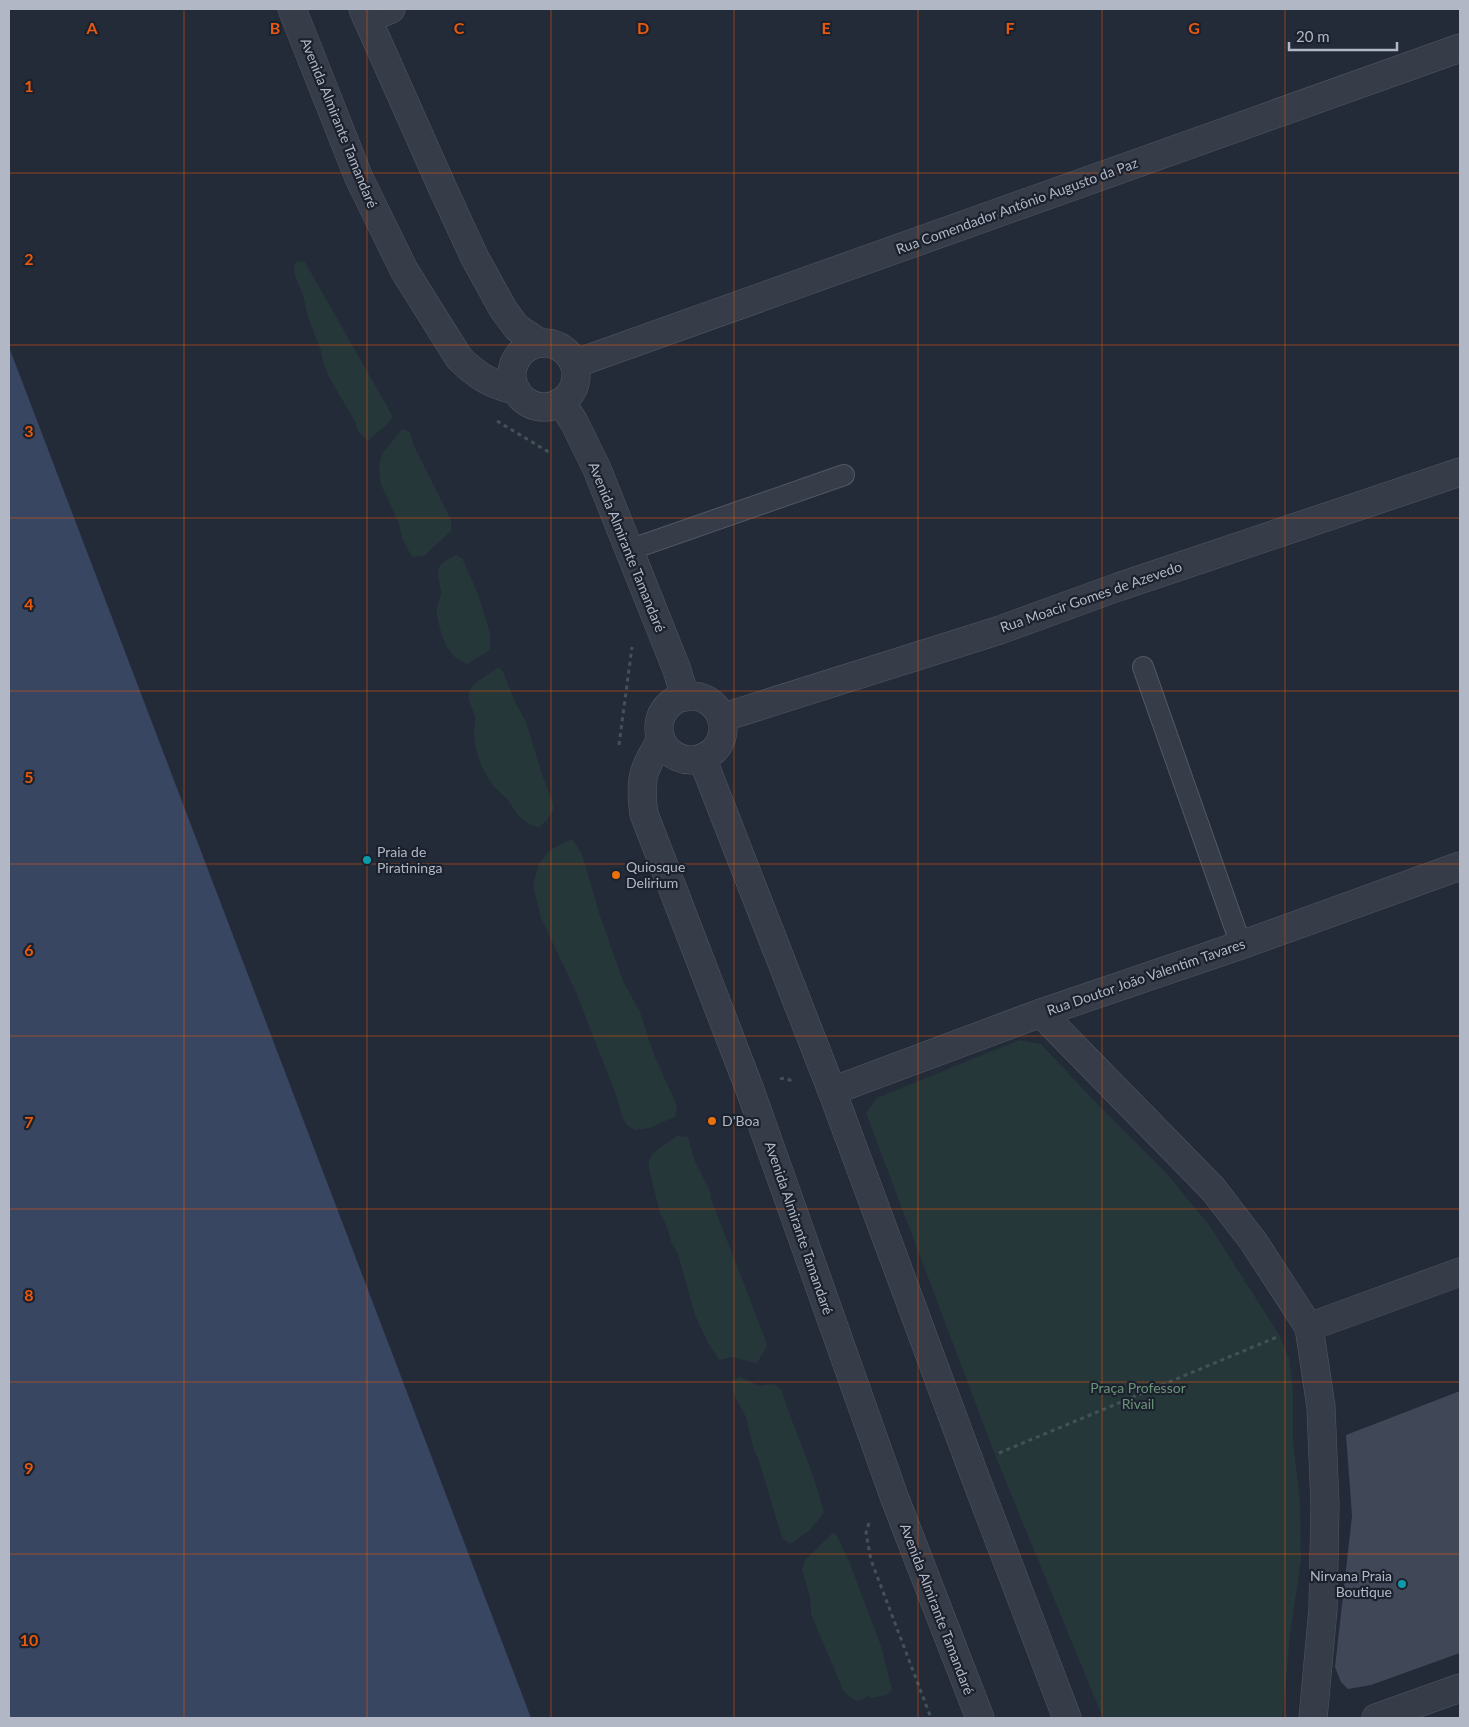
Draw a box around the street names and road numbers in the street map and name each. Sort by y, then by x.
street label: Avenida Almirante Tamandaré [297,35,381,210]
street label: Rua Comendador Antônio Augusto da Paz [894,154,1140,257]
street label: Avenida Almirante Tamandaré [585,459,669,634]
street label: Rua Moacir Gomes de Azevedo [998,557,1184,636]
street label: Rua Doutor João Valentim Tavares [1044,935,1247,1019]
street label: Avenida Almirante Tamandaré [762,1139,837,1317]
street label: Avenida Almirante Tamandaré [897,1521,978,1697]

